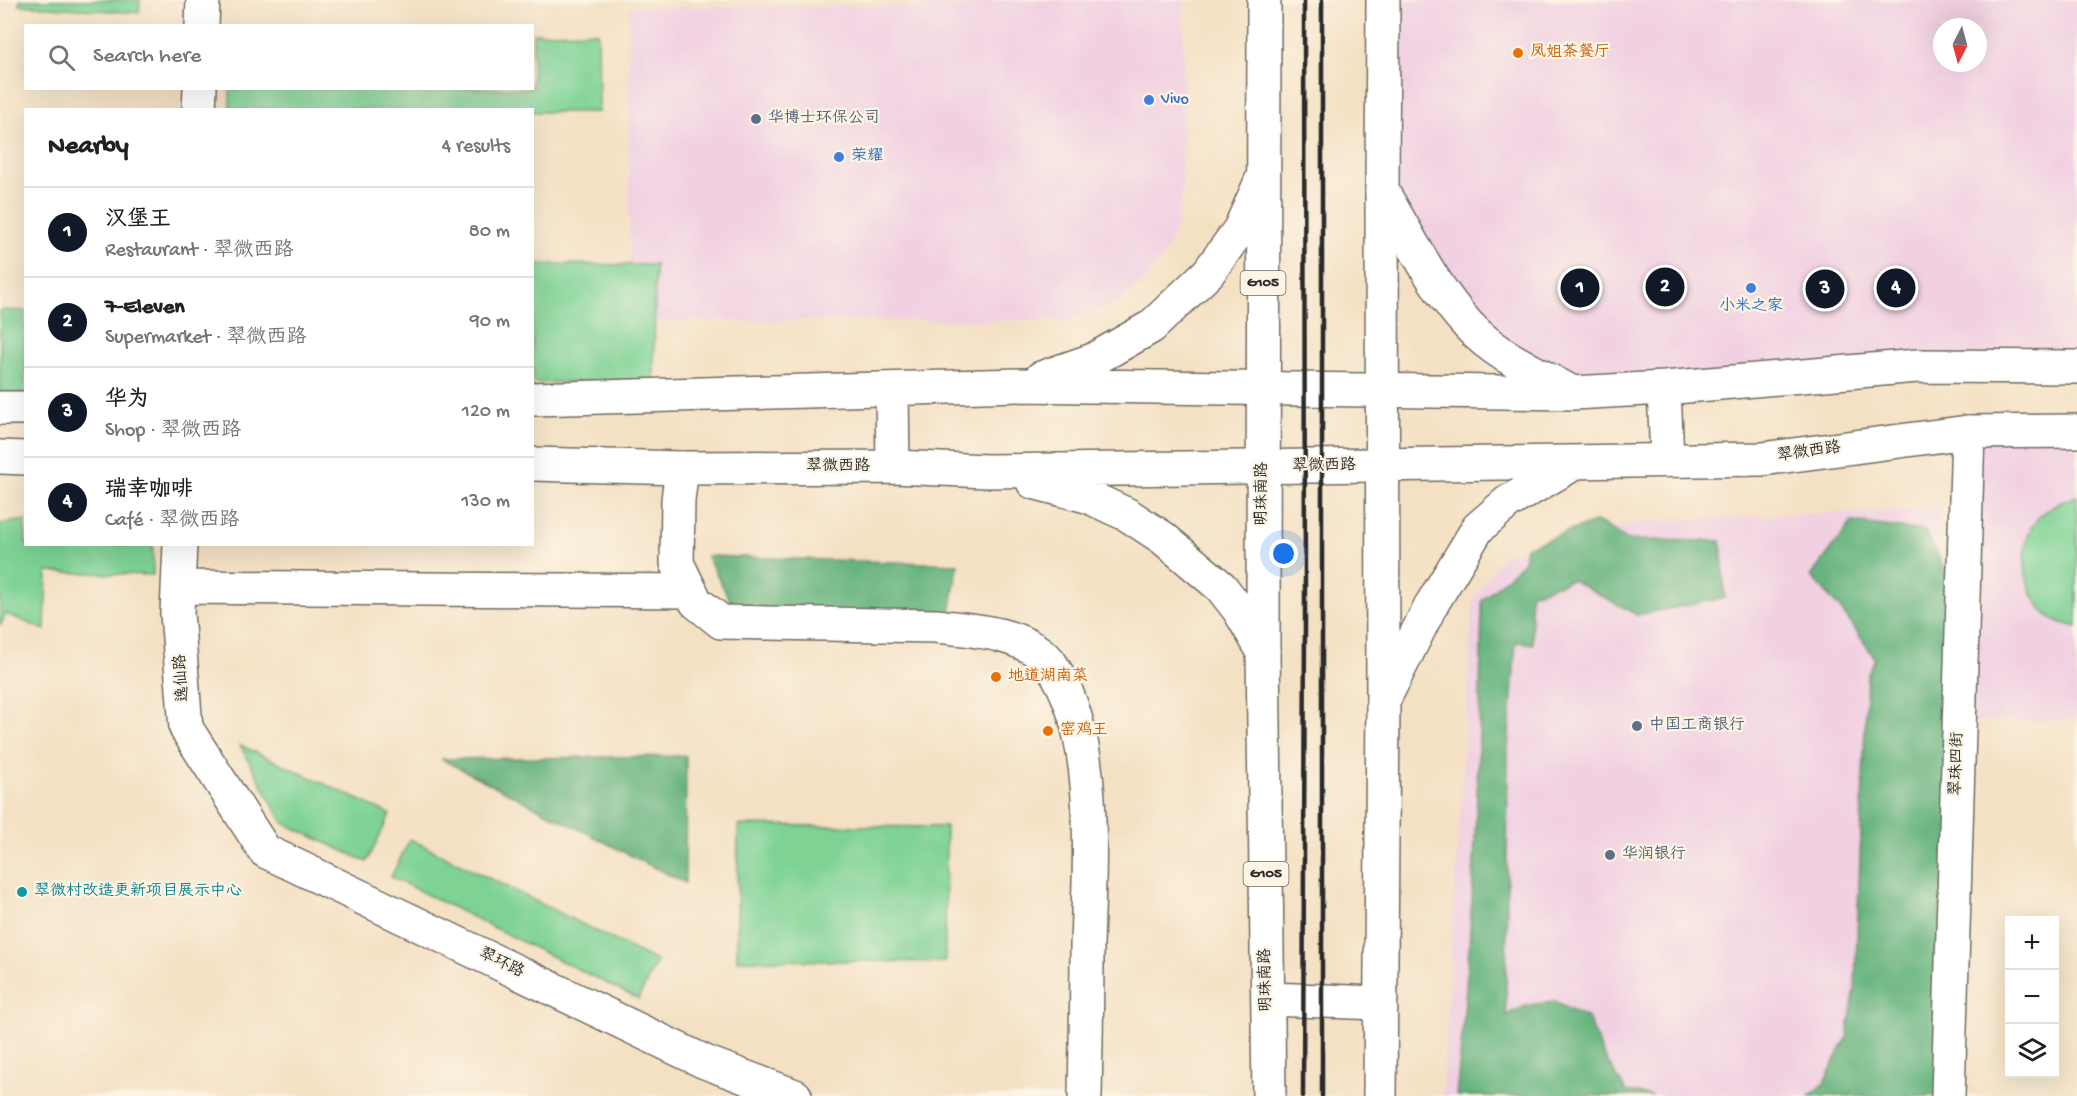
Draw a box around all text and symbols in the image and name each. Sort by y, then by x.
north arrow [1933,18,1987,72]
search box [24,24,534,90]
icon: search [45,41,78,74]
place label: 凤姐茶餐厅 [1530,42,1610,63]
text: Search here [93,44,201,70]
marker: 凤姐茶餐厅 [1511,46,1525,60]
place label: Vivo [1160,91,1189,110]
marker: Vivo [1142,93,1156,107]
place label: 华博士环保公司 [768,108,880,129]
marker: 华博士环保公司 [749,112,763,126]
text: Nearby [48,132,129,163]
text: 4 results [442,136,510,159]
place label: 荣耀 [851,147,883,167]
marker: 荣耀 [832,150,846,164]
text: 汉堡王 [105,208,171,234]
text: 1 [63,221,72,244]
text: 80 m [469,221,510,244]
text: Restaurant · 翠微西路 [105,240,293,263]
pin: 2 [1646,264,1684,310]
pin: 1 [1560,266,1600,310]
pin: 3 [1806,266,1844,312]
pin: 4 [1876,266,1916,310]
road number: G105 [1240,271,1286,295]
marker: 小米之家 [1744,281,1758,295]
text: 7-Eleven [105,295,185,321]
place label: 小米之家 [1719,296,1783,317]
text: 2 [63,311,72,334]
text: 90 m [470,311,510,334]
text: Supermarket · 翠微西路 [105,327,306,350]
text: 华为 [105,388,149,414]
text: 3 [62,401,73,424]
text: 120 m [462,401,510,424]
text: Shop · 翠微西路 [105,420,241,443]
street label: 翠微西路 [1776,437,1842,467]
street label: 翠微西路 [1292,455,1356,477]
street label: 翠微西路 [806,456,870,477]
street label: 明珠南路 [1252,462,1273,526]
text: 瑞幸咖啡 [105,478,193,504]
text: 4 [63,491,72,514]
text: 130 m [461,491,510,514]
text: Café · 翠微西路 [105,510,239,533]
your location [1269,539,1298,568]
street label: 逸仙路 [170,653,194,703]
place label: 地道湖南菜 [1008,666,1088,687]
marker: 地道湖南菜 [989,670,1003,684]
place label: 中国工商银行 [1649,715,1745,736]
marker: 中国工商银行 [1630,719,1644,733]
place label: 窑鸡王 [1060,720,1108,741]
marker: 窑鸡王 [1041,724,1055,738]
street label: 翠珠四街 [1946,732,1969,796]
place label: 华润银行 [1622,845,1686,865]
marker: 华润银行 [1603,848,1617,862]
road number: G105 [1244,862,1288,886]
place label: 翠微村改造更新项目展示中心 [34,881,242,902]
marker: 翠微村改造更新项目展示中心 [15,885,29,899]
map controls [2005,916,2059,1078]
button: + [2005,916,2059,970]
street label: 翠环路 [475,943,528,983]
street label: 明珠南路 [1255,948,1277,1012]
button: − [2005,970,2059,1024]
button: layers [2005,1024,2059,1078]

